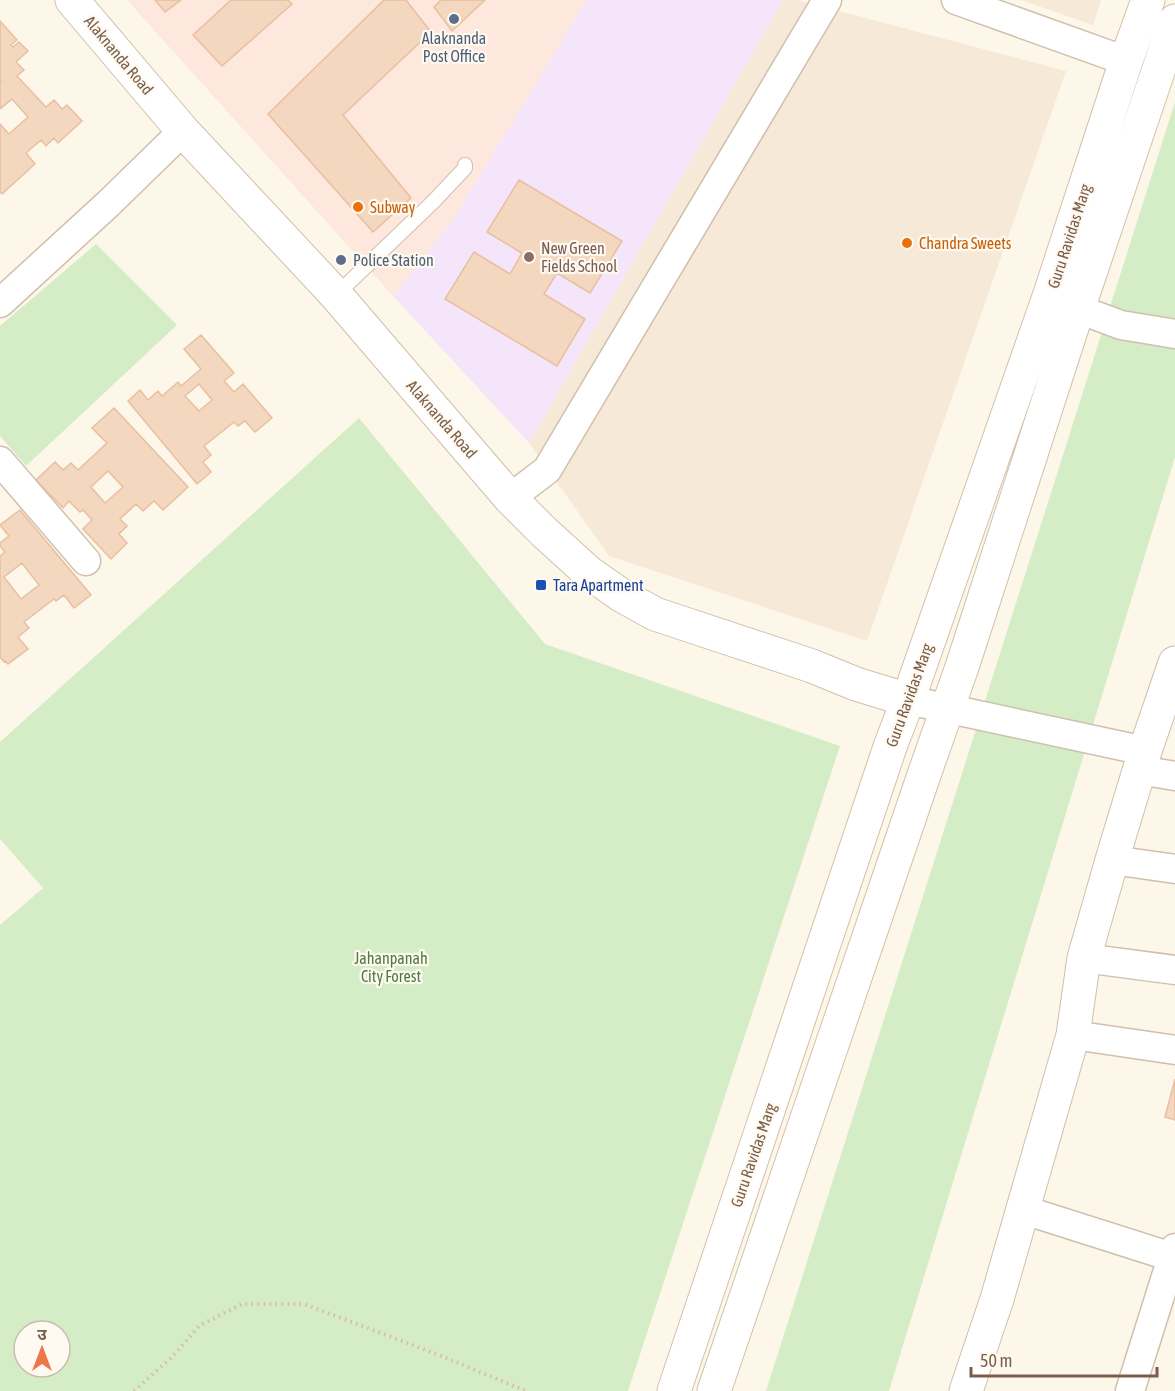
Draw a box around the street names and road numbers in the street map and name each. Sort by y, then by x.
street label: Alaknanda Road [81,12,157,98]
street label: Guru Ravidas Marg [1044,181,1095,291]
street label: Alaknanda Road [403,376,481,462]
street label: Guru Ravidas Marg [882,641,937,750]
street label: Guru Ravidas Marg [727,1101,780,1210]

